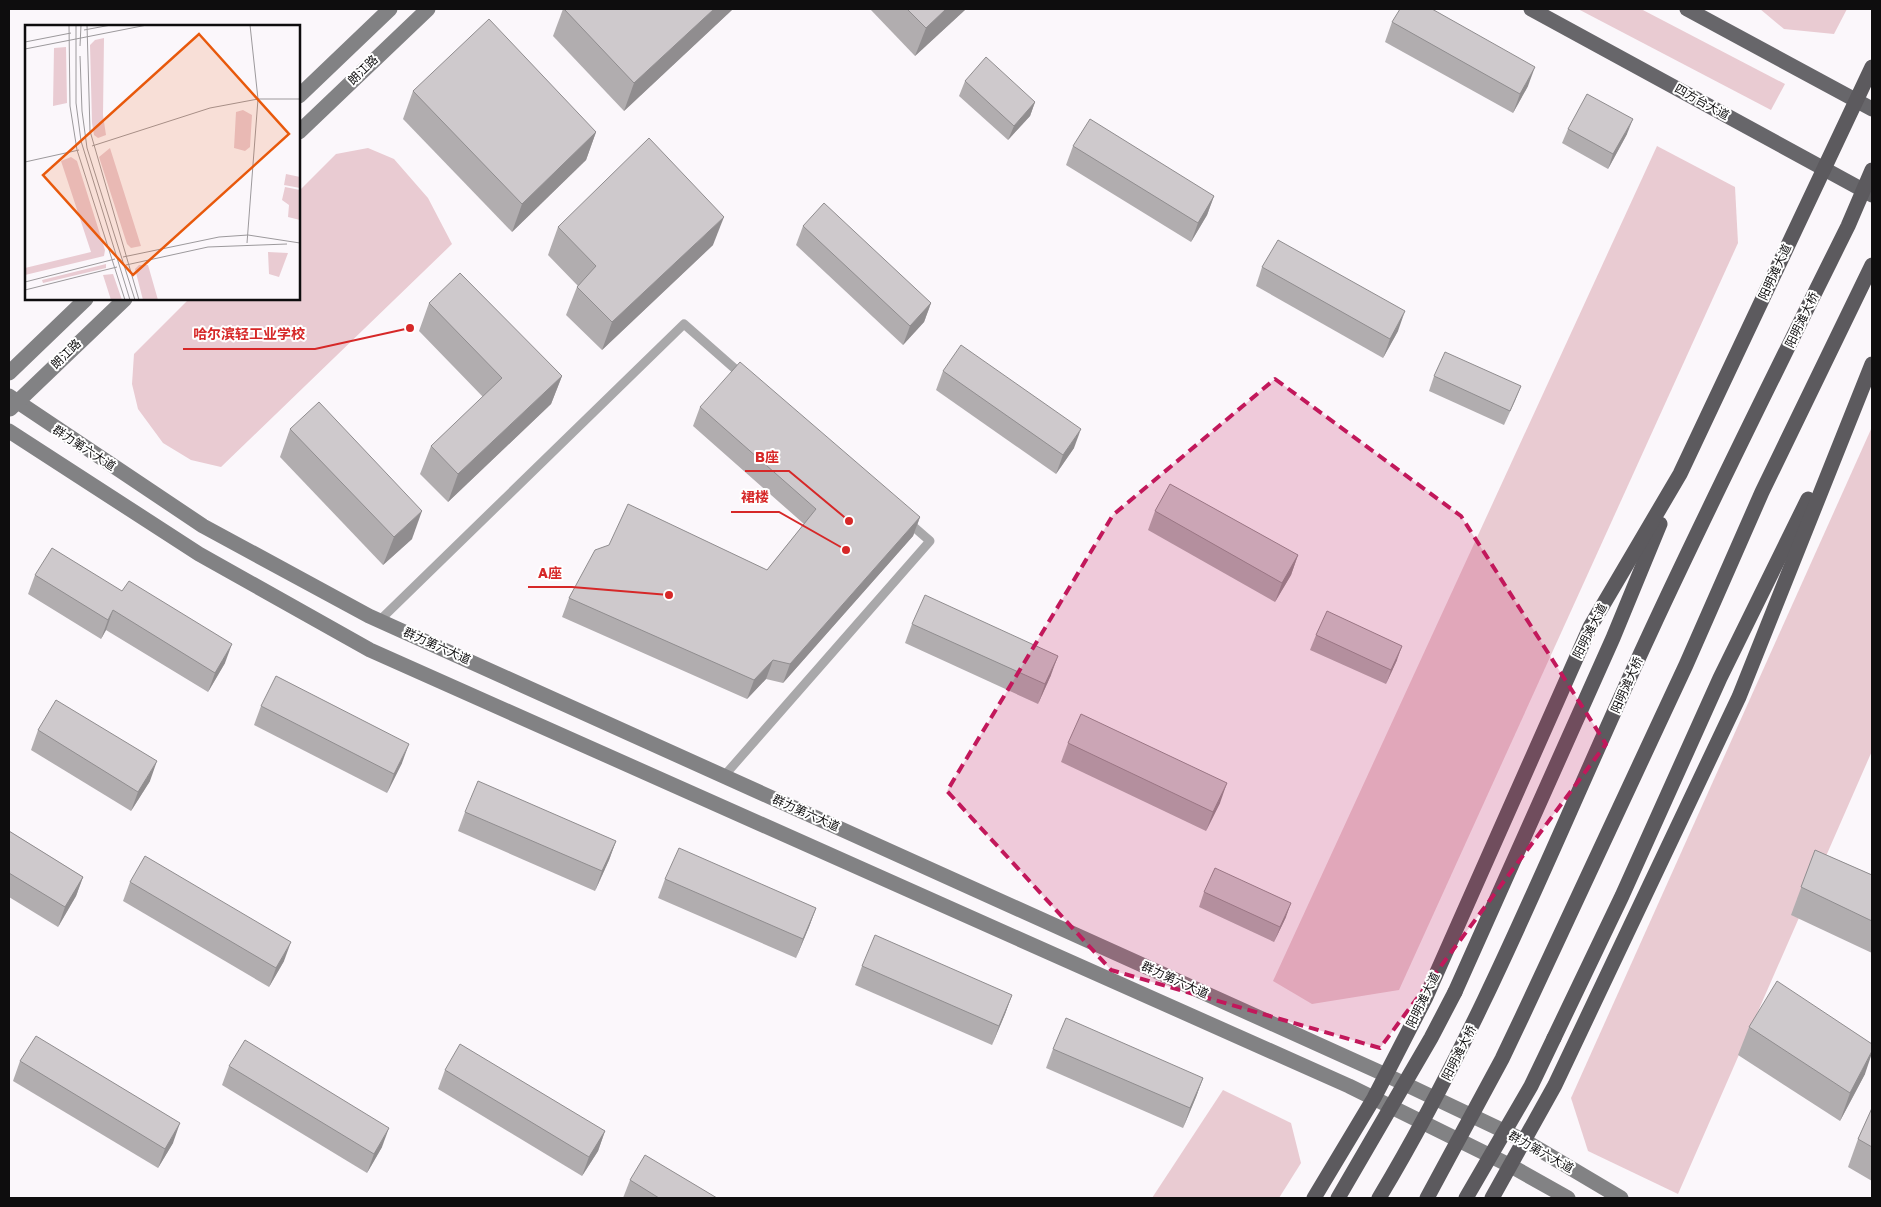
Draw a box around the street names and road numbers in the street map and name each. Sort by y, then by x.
street label: 朗江路 [344,52,381,88]
street label: 四方台大道 [1672,80,1732,123]
street label: 阳明滩大道 [1755,241,1794,302]
street label: 阳明滩大桥 [1782,290,1821,350]
street label: 朗江路 [47,336,84,372]
street label: 群力第六大道 [50,422,119,473]
street label: 阳明滩大道 [1569,601,1610,661]
street label: 群力第六大道 [401,624,473,667]
street label: 阳明滩大桥 [1607,654,1646,715]
street label: 群力第六大道 [770,791,842,834]
street label: 群力第六大道 [1139,958,1211,1001]
street label: 阳明滩大道 [1403,970,1442,1030]
street label: 阳明滩大桥 [1438,1023,1479,1083]
street label: 群力第六大道 [1506,1128,1576,1176]

